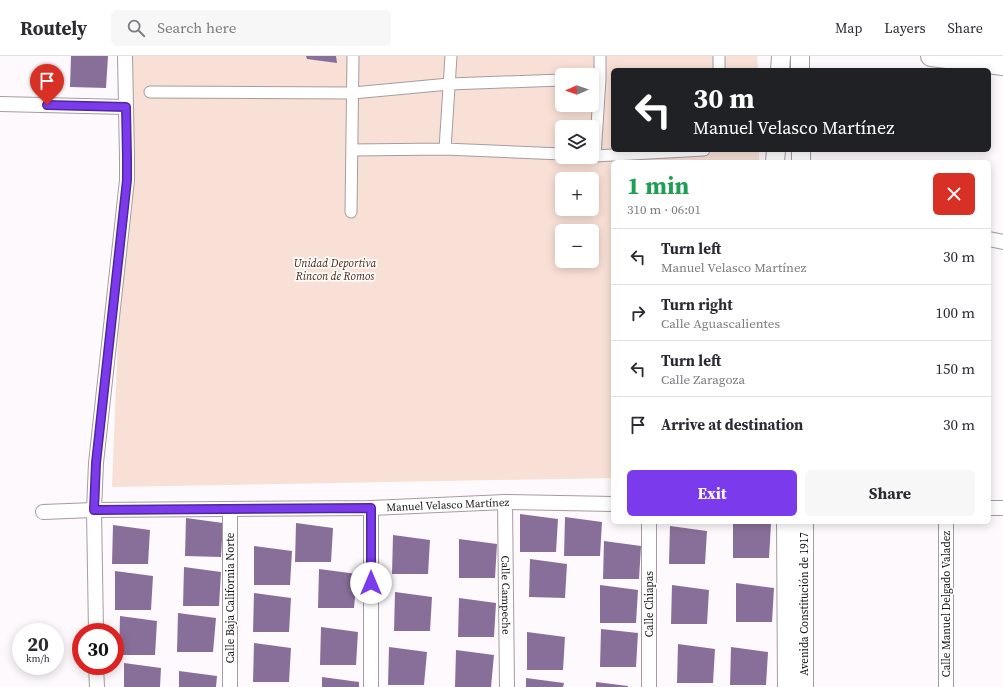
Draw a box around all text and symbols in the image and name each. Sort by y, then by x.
search box [111,10,391,46]
text: Routely [20,15,87,41]
icon: search [125,17,147,39]
text: Search here [157,17,236,38]
text: Map [835,18,862,38]
text: Layers [884,18,926,38]
text: Share [948,18,983,38]
pin [30,64,64,105]
north arrow [555,68,599,112]
map controls [555,68,599,268]
icon: arrive [36,70,58,92]
text: 30 m [693,79,755,117]
icon: left [627,84,679,136]
text: Manuel Velasco Martínez [693,115,894,140]
button: layers [555,120,599,164]
text: 1 min [627,169,689,202]
button: + [555,172,599,216]
button: close [933,173,975,215]
text: 310 m · 06:01 [627,201,701,218]
button: − [555,224,599,268]
text: Turn left [661,238,721,259]
icon: left [627,246,649,268]
text: 30 m [943,246,975,267]
park label: Unidad Deportiva Rincon de Romos [294,256,376,284]
text: Manuel Velasco Martínez [661,259,806,276]
text: Turn right [661,294,733,315]
icon: right [627,302,649,324]
text: 100 m [935,302,975,323]
text: Calle Aguascalientes [661,315,780,332]
text: Turn left [661,350,721,371]
icon: left [627,358,649,380]
text: 150 m [935,358,975,379]
text: Calle Zaragoza [661,371,745,388]
icon: arrive [627,414,649,436]
text: Arrive at destination [661,414,803,435]
text: 30 m [943,414,975,435]
button: Exit [627,470,797,516]
button: Share [805,470,975,516]
street label: Manuel Velasco Martínez [386,494,510,515]
street label: Calle Manuel Delgado Valadez [939,531,954,677]
street label: Calle Baja California Norte [223,532,238,663]
street label: Avenida Constitución de 1917 [797,532,812,676]
street label: Calle Campeche [498,555,514,635]
position arrow [350,562,392,604]
street label: Calle Chiapas [642,571,657,637]
speed limit sign: 30 [72,623,124,675]
text: 20 [27,630,49,658]
text: km/h [26,652,50,665]

